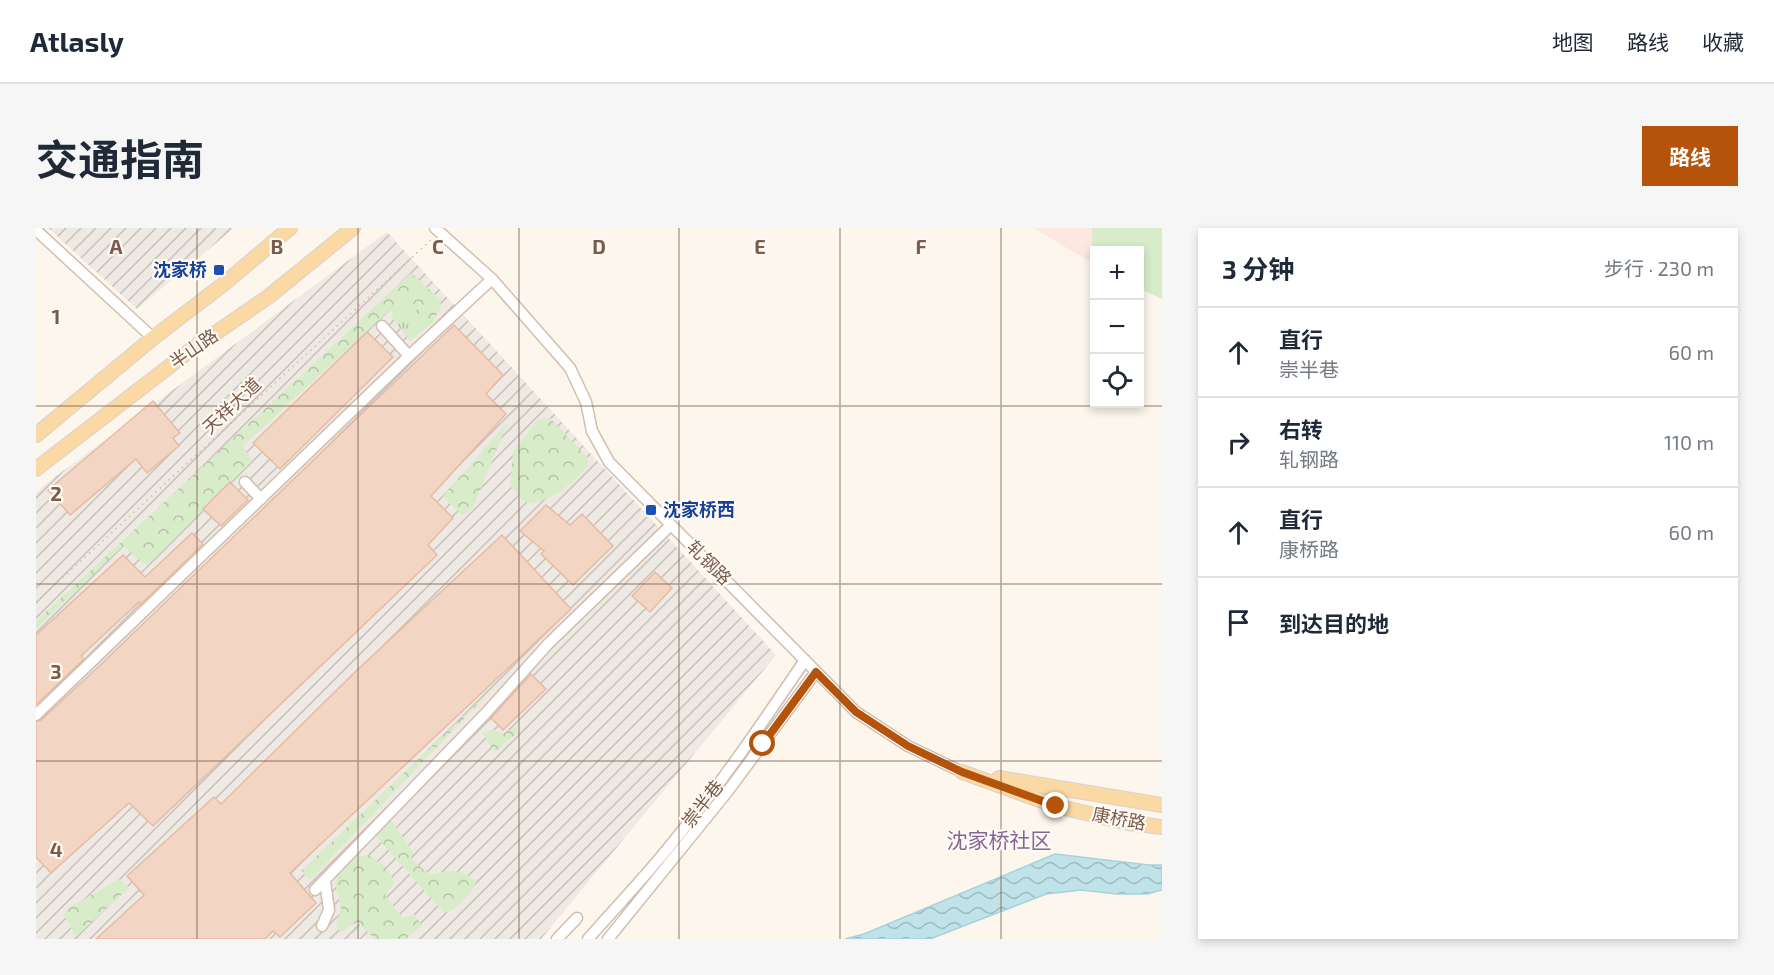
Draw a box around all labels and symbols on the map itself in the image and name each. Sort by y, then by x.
text: A [109,234,123,258]
text: B [271,234,283,258]
text: C [432,234,444,258]
text: D [592,234,606,258]
text: E [754,234,766,258]
text: F [915,234,927,258]
place label: 沈家桥 [153,258,207,280]
marker: 沈家桥 [212,263,226,277]
text: 1 [52,304,60,328]
street label: 半山路 [165,324,222,373]
street label: 天祥大道 [197,373,265,438]
text: 2 [50,481,62,505]
place label: 沈家桥西 [663,498,735,520]
marker: 沈家桥西 [644,503,658,517]
street label: 轧钢路 [683,535,737,589]
text: 3 [50,659,62,683]
route start [749,730,775,756]
street label: 崇半巷 [677,775,728,831]
route end [1042,792,1068,818]
street label: 康桥路 [1091,802,1148,834]
district label: 沈家桥社区 [947,827,1052,852]
text: 4 [50,837,63,861]

